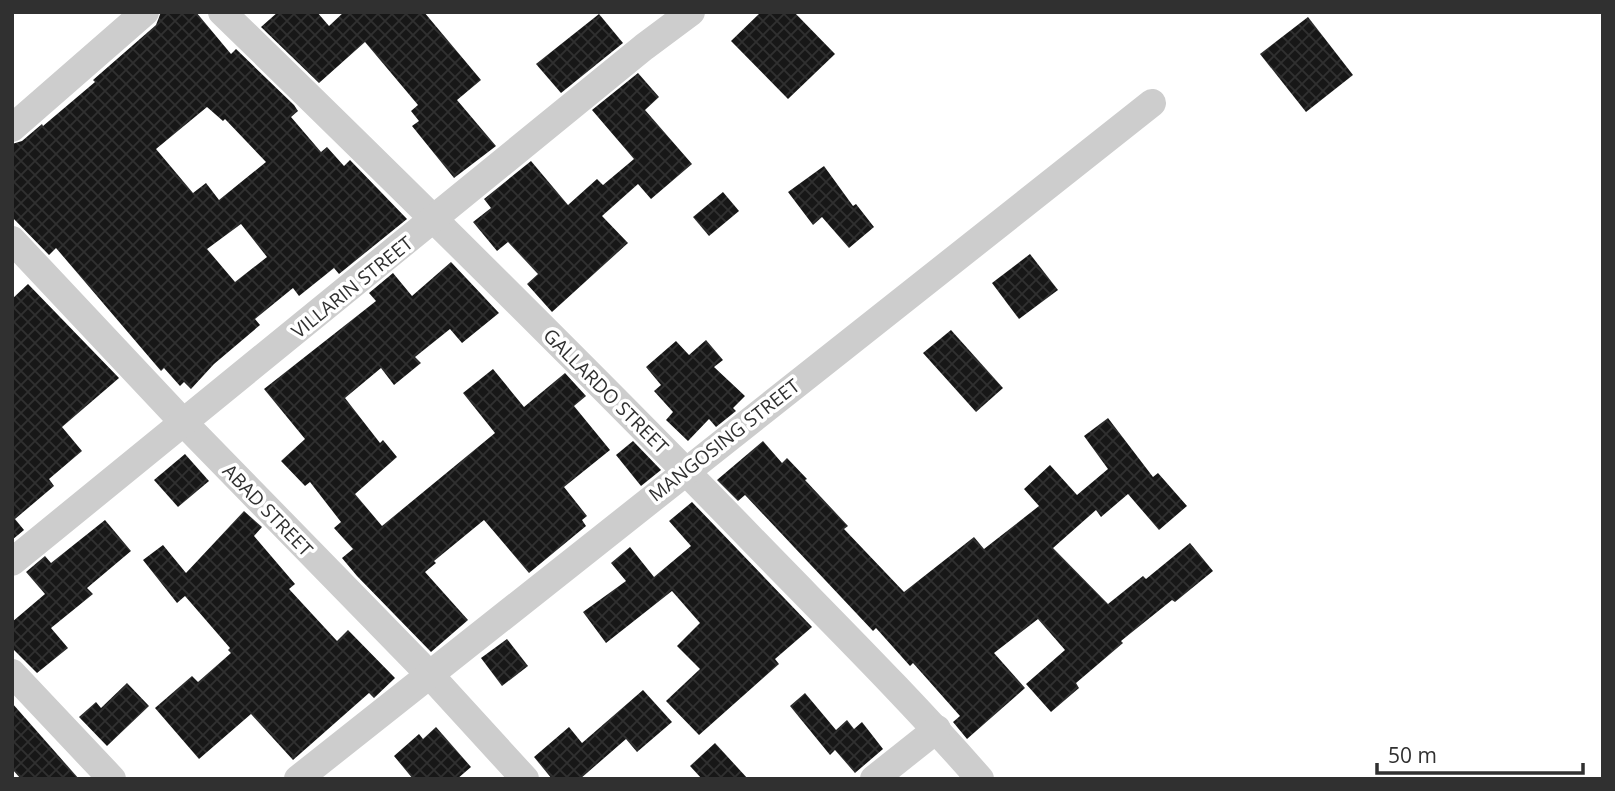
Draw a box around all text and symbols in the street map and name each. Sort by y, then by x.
street label: VILLARIN STREET [286,230,418,344]
street label: GALLARDO STREET [538,323,675,460]
street label: MANGOSING STREET [643,372,805,507]
street label: ABAD STREET [217,458,319,562]
scale bar [1377,732,1584,776]
text: 50 m [1388,741,1437,769]

